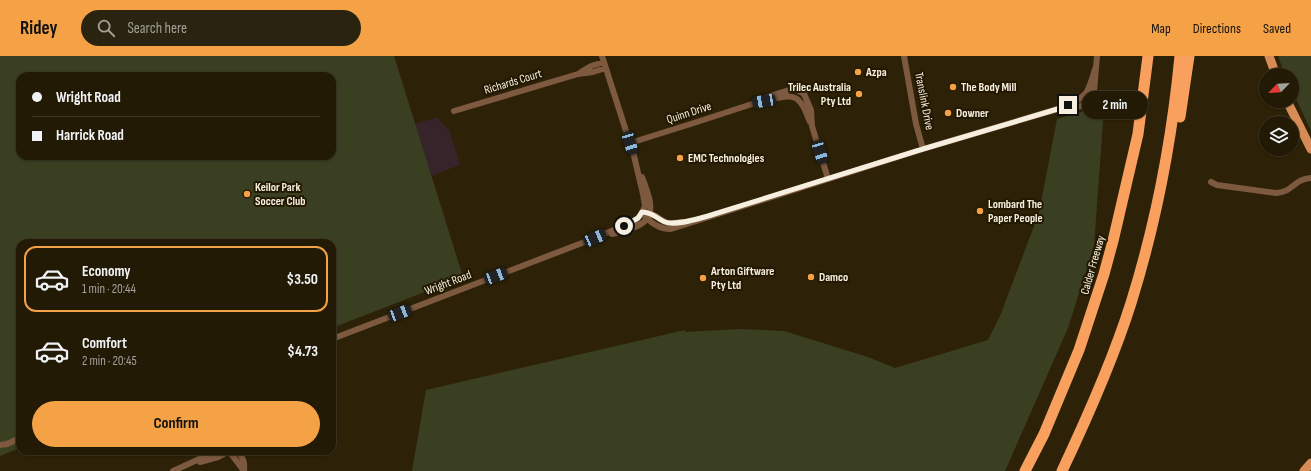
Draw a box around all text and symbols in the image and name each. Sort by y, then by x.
search box [81,10,361,46]
text: Ridey [20,17,57,40]
icon: search [95,17,117,39]
text: Search here [127,19,187,38]
text: Map [1151,20,1171,37]
text: Directions [1193,20,1241,37]
text: Saved [1263,20,1291,37]
place label: Azpa [865,65,887,80]
street label: Richards Court [482,66,544,98]
marker: Azpa [853,67,863,77]
north arrow [1259,68,1299,108]
map controls [1259,68,1299,156]
street label: Translink Drive [911,71,937,131]
place label: Trilec Australia Pty Ltd [788,80,851,109]
place label: The Body Mill [961,80,1016,95]
marker: The Body Mill [948,82,958,92]
text: Wright Road [56,88,121,107]
marker: Trilec Australia Pty Ltd [854,89,864,99]
callout: 2 min [1082,91,1148,119]
car [751,93,777,109]
route end [1059,96,1077,114]
text: 2 min [1103,97,1127,113]
street label: Quinn Drive [665,99,713,127]
place label: Downer [956,106,989,121]
marker: Downer [943,108,953,118]
button: layers [1259,116,1299,156]
text: Harrick Road [56,126,124,145]
car [621,130,639,156]
car [811,139,829,165]
place label: EMC Technologies [688,151,765,166]
marker: EMC Technologies [675,153,685,163]
place label: Keilor Park Soccer Club [255,180,305,209]
marker: Keilor Park Soccer Club [242,189,252,199]
place label: Lombard The Paper People [988,197,1043,226]
marker: Lombard The Paper People [975,206,985,216]
route start [615,217,633,235]
car [582,228,608,248]
street label: Calder Freeway [1077,233,1109,296]
icon: car [34,261,70,297]
text: Economy [82,262,131,281]
place label: Arton Giftware Pty Ltd [710,264,774,293]
car [483,266,509,286]
street label: Wright Road [422,267,474,299]
text: $3.50 [286,270,318,289]
place label: Damco [819,270,848,285]
marker: Damco [806,272,816,282]
marker: Arton Giftware Pty Ltd [698,273,708,283]
text: 1 min · 20:44 [82,281,136,297]
car [387,303,413,323]
icon: car [34,333,70,369]
text: Comfort [82,334,127,353]
text: $4.73 [287,342,318,361]
text: 2 min · 20:45 [82,353,137,369]
button: Confirm [32,401,320,447]

